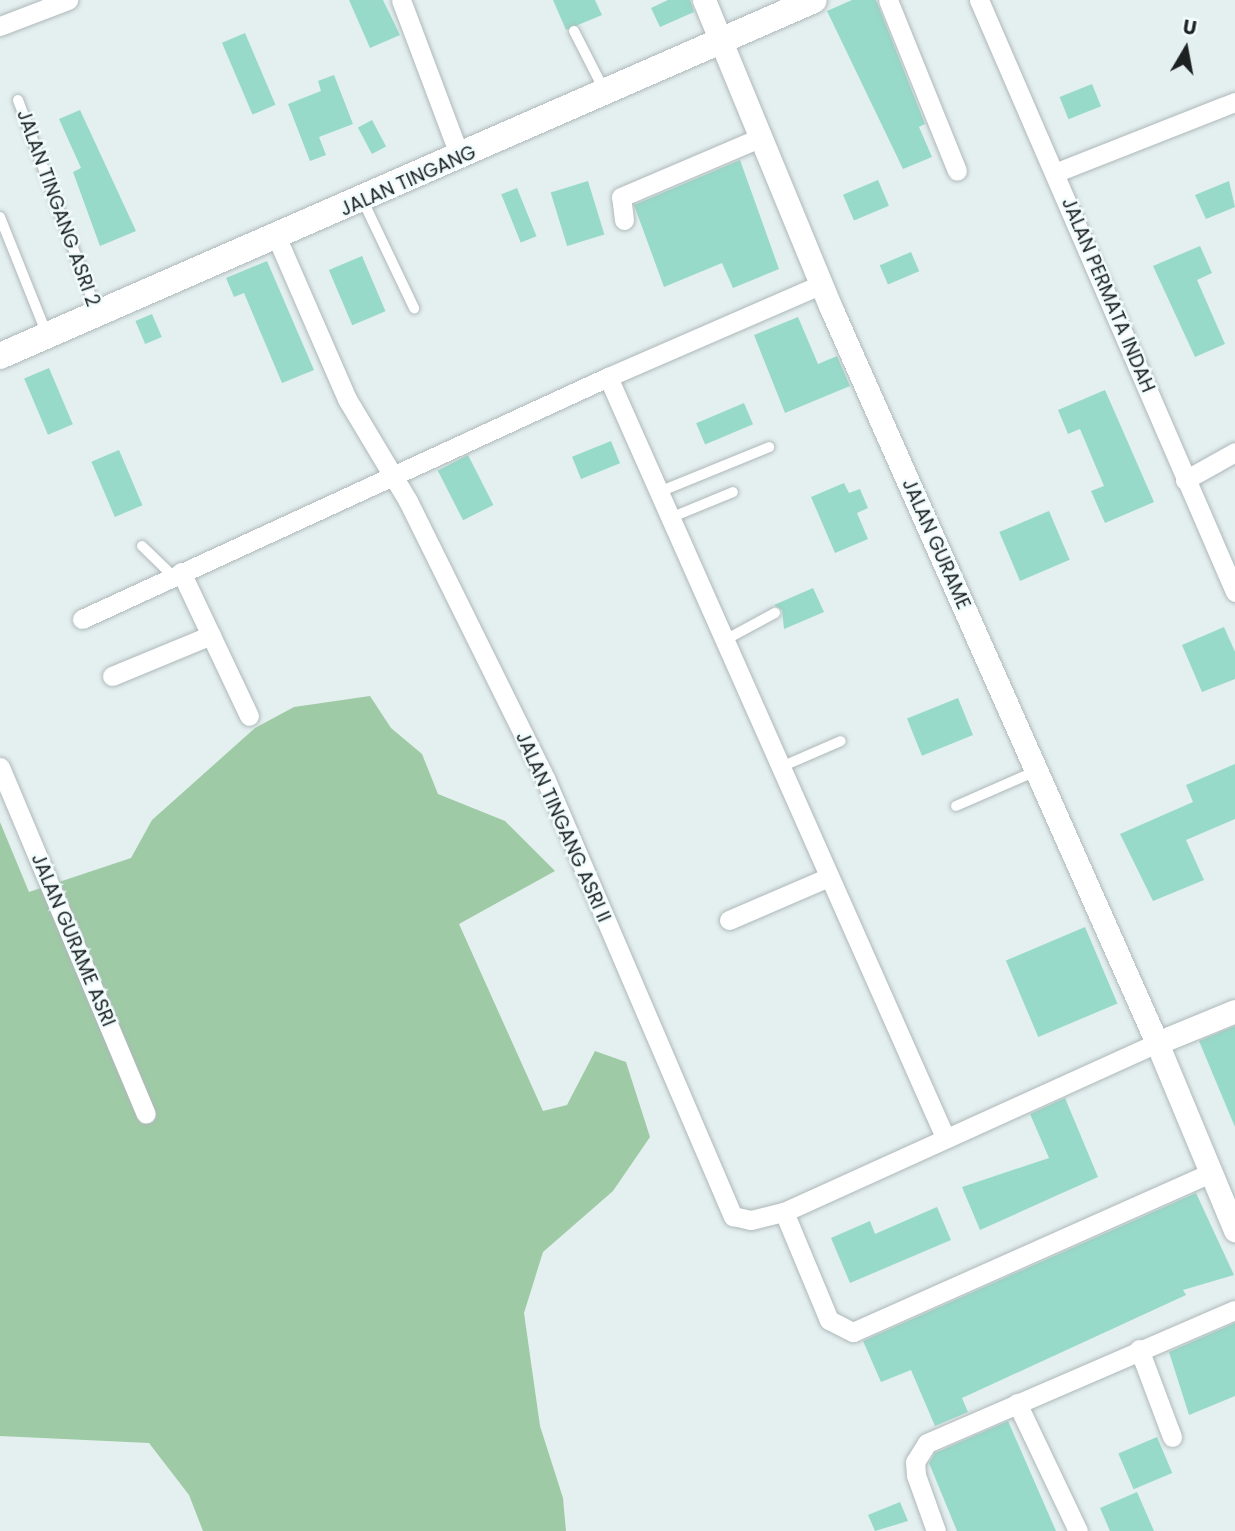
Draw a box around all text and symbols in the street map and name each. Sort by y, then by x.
text: U [1181,13,1199,42]
north arrow [1151,14,1221,84]
street label: JALAN TINGANG ASRI 2 [12,107,104,309]
street label: JALAN TINGANG [337,141,479,221]
street label: JALAN PERMATA INDAH [1057,194,1159,396]
street label: JALAN GURAME [897,475,975,613]
street label: JALAN TINGANG ASRI II [511,728,615,926]
street label: JALAN GURAME ASRI [26,850,120,1030]

